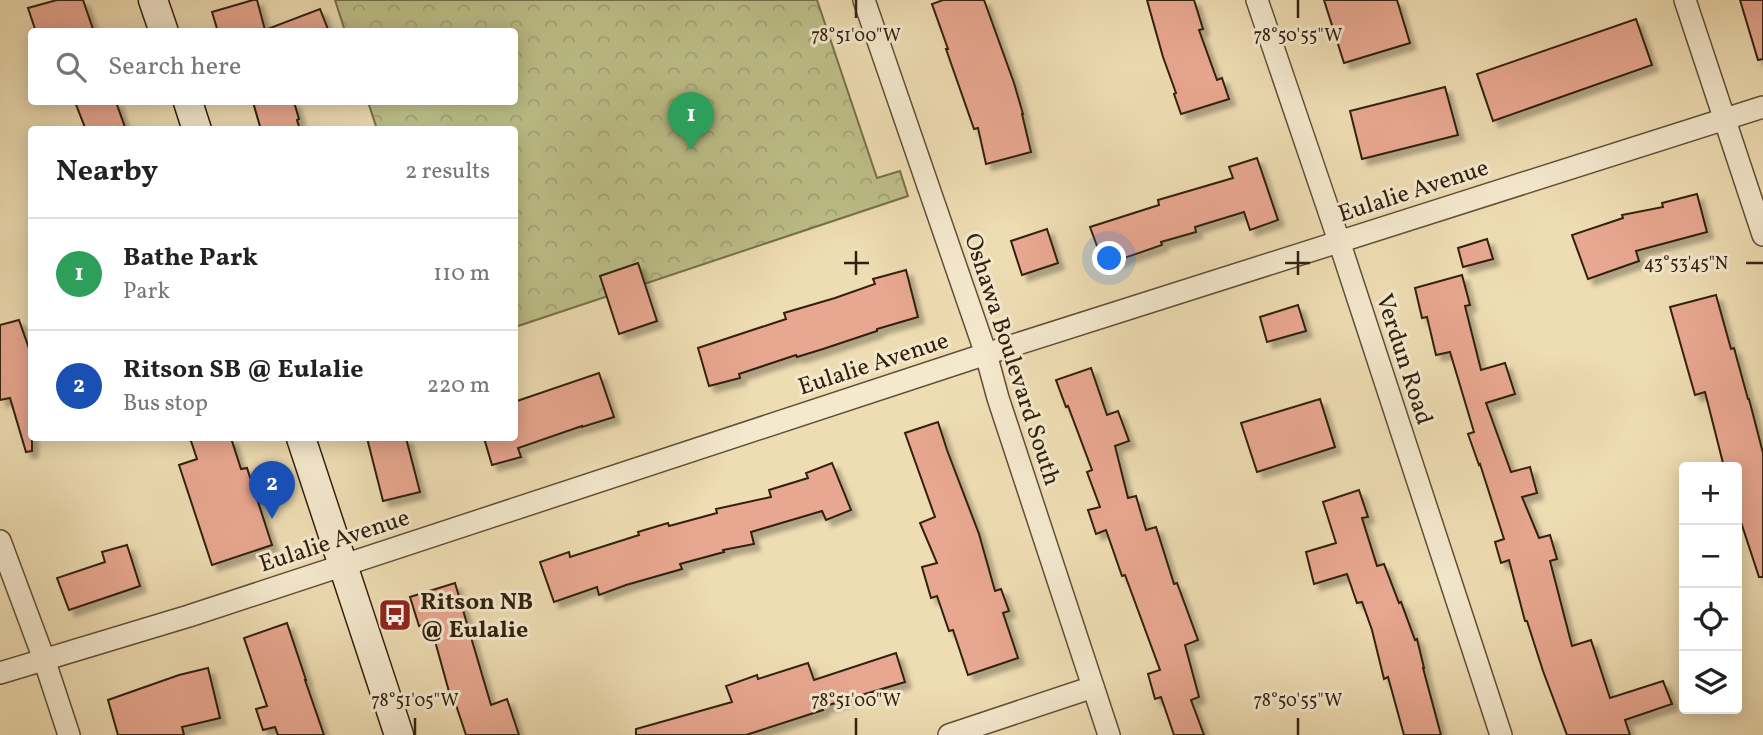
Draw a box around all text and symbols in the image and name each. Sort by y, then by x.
text: 78°51'00"W [811,24,901,49]
text: 78°50'55"W [1254,24,1342,49]
search box [28,28,518,105]
icon: search [52,48,90,86]
text: Search here [108,49,241,85]
pin: 1 [668,92,714,150]
text: Nearby [56,151,158,193]
street label: Eulalie Avenue [1334,152,1493,232]
text: 2 results [405,156,490,188]
street label: Oshawa Boulevard South [954,229,1068,490]
text: Bathe Park [123,240,258,276]
your location [1092,241,1126,275]
text: 43°53'45"N [1644,252,1728,277]
text: 1 [74,258,84,290]
text: 110 m [433,258,490,290]
text: Park [123,276,170,308]
street label: Verdun Road [1366,290,1440,430]
street label: Eulalie Avenue [794,325,953,405]
text: Ritson SB @ Eulalie [123,352,364,388]
text: 2 [73,370,85,402]
text: 220 m [427,370,490,402]
text: Bus stop [123,388,208,420]
pin: 2 [249,461,295,519]
map controls [1679,462,1742,714]
button: + [1679,462,1742,525]
street label: Eulalie Avenue [255,502,414,582]
button: − [1679,525,1742,588]
place label: Ritson NB @ Eulalie [420,586,533,648]
button: locate [1679,588,1742,651]
bus stop icon: Ritson NB @ Eulalie [376,596,414,634]
button: layers [1679,651,1742,714]
text: 78°51'05"W [371,689,459,714]
text: 78°51'00"W [811,689,901,714]
text: 78°50'55"W [1254,689,1342,714]

